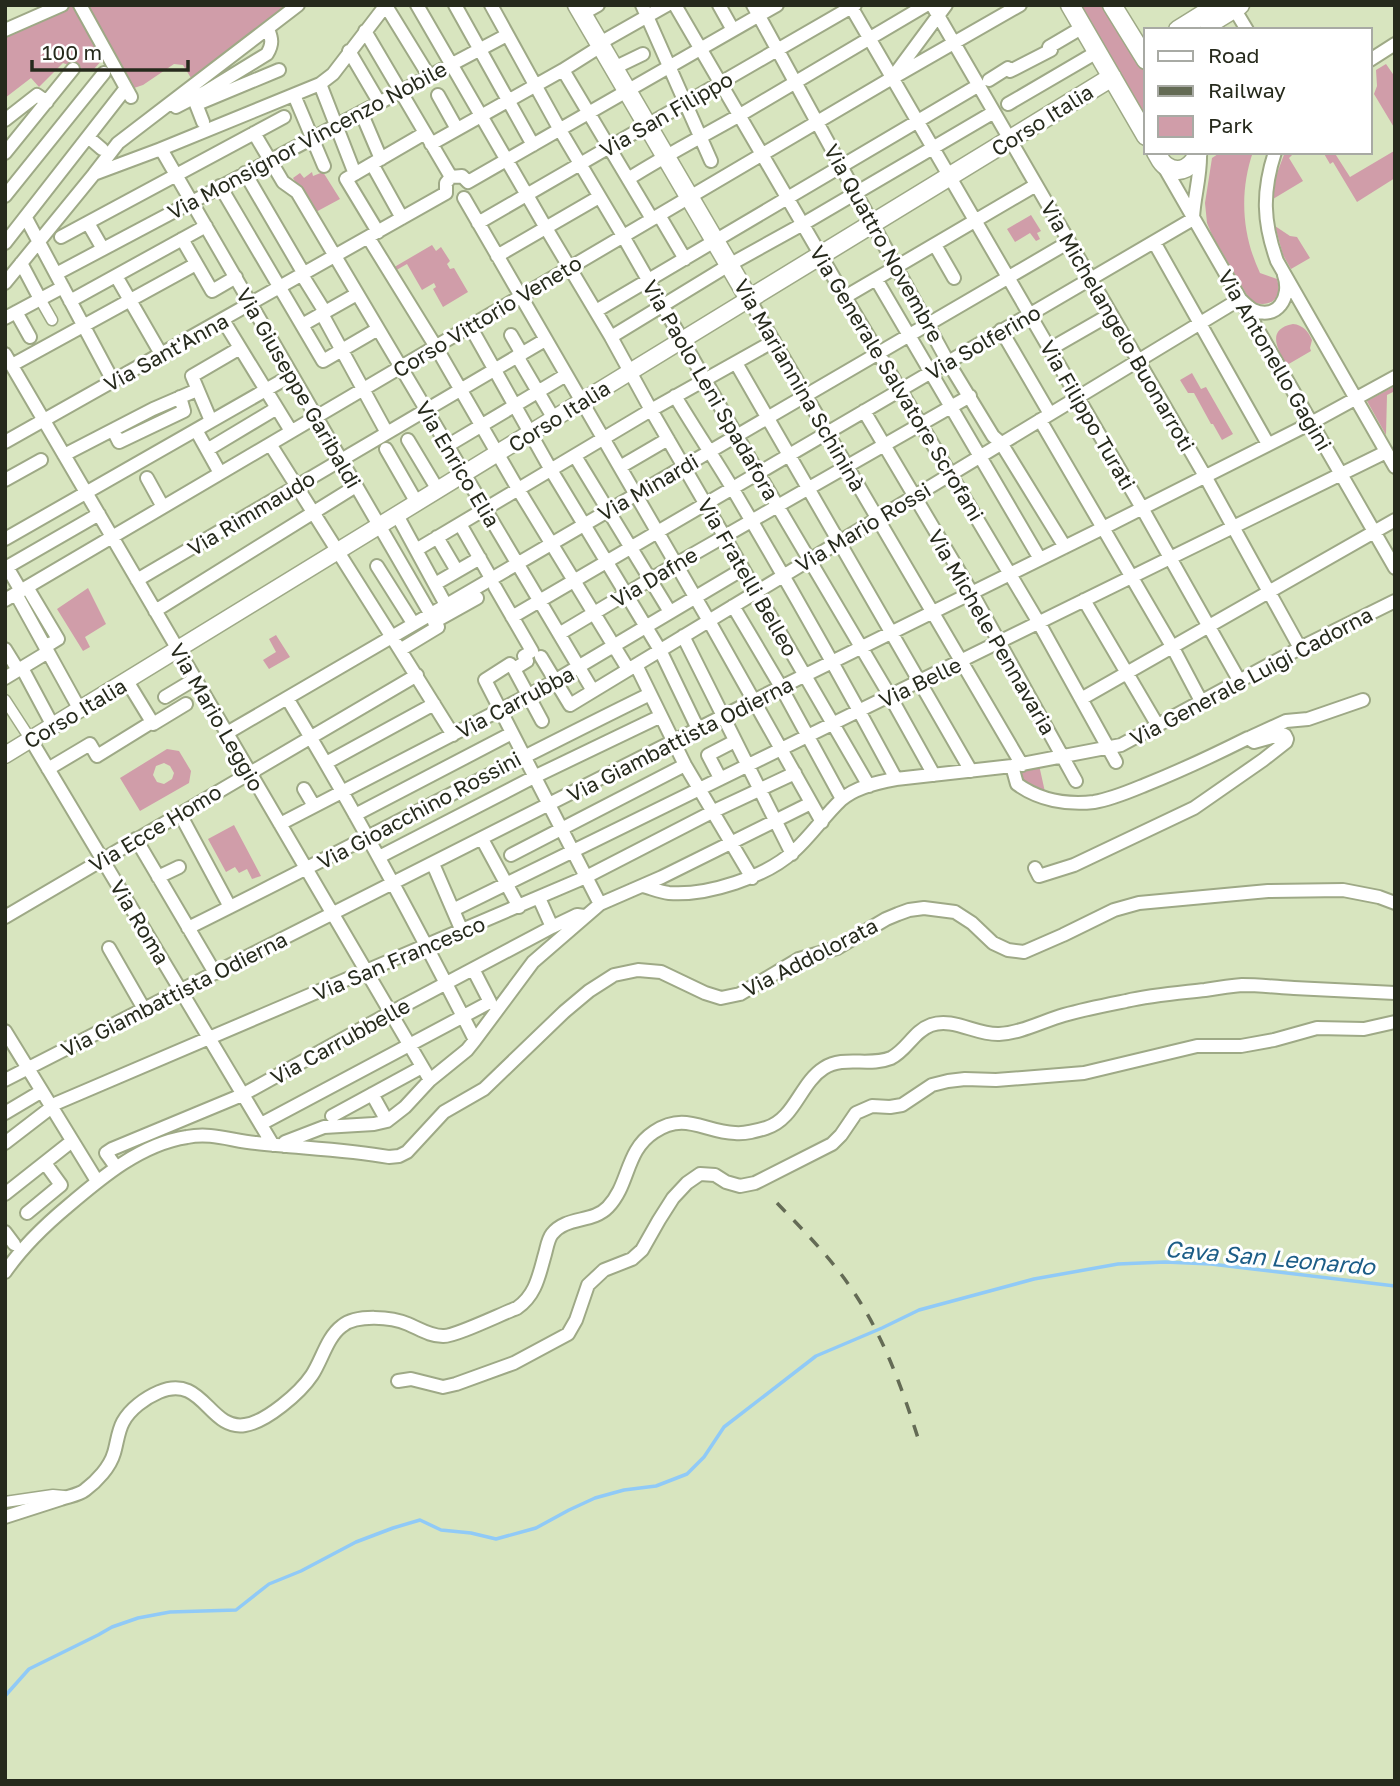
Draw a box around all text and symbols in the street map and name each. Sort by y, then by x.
scale bar [32,28,187,72]
legend [1144,28,1372,154]
text: 100 m [42,39,102,65]
text: Road [1208,42,1259,68]
street label: Via Monsignor Vincenzo Nobile [163,55,451,225]
street label: Via San Filippo [595,65,737,163]
text: Railway [1208,77,1286,103]
street label: Corso Italia [986,78,1098,162]
text: Park [1208,112,1254,138]
street label: Via Quattro Novembre [819,139,949,347]
street label: Via Michelangelo Buonarroti [1036,196,1200,456]
street label: Via Generale Salvatore Scrofani [804,241,990,525]
street label: Corso Vittorio Veneto [388,249,586,383]
street label: Via Antonello Gagini [1213,265,1337,455]
street label: Via Mariannina Schininà [729,274,871,496]
street label: Via Paolo Leni Spadafora [637,275,785,505]
street label: Via Giuseppe Garibaldi [231,283,367,493]
street label: Via Solferino [921,299,1045,385]
street label: Via Sant'Anna [99,307,233,397]
street label: Via Filippo Turati [1035,336,1141,494]
street label: Corso Italia [503,374,615,458]
street label: Via Enrico Elia [410,396,506,532]
street label: Via Minardi [593,448,703,526]
street label: Via Rimmaudo [183,465,319,561]
street label: Via Mario Rossi [791,476,935,578]
street label: Via Fratelli Belleo [692,493,804,661]
street label: Via Michele Pennavaria [923,525,1061,739]
street label: Via Dafne [606,541,702,613]
street label: Via Generale Luigi Cadorna [1125,601,1377,751]
street label: Via Mario Leggio [164,638,270,796]
street label: Via Belle [875,651,965,713]
street label: Via Carrubba [452,660,578,744]
street label: Via Giambattista Odierna [563,671,797,807]
street label: Corso Italia [19,672,131,754]
street label: Via Gioacchino Rossini [313,745,525,875]
street label: Via Ecce Homo [84,778,226,878]
street label: Via Roma [105,875,175,969]
street label: Via San Francesco [309,910,489,1006]
street label: Via Addolorata [738,912,882,1002]
street label: Via Giambattista Odierna [57,926,291,1062]
street label: Via Carrubbelle [266,992,414,1090]
water label: Cava San Leonardo [1164,1234,1377,1280]

